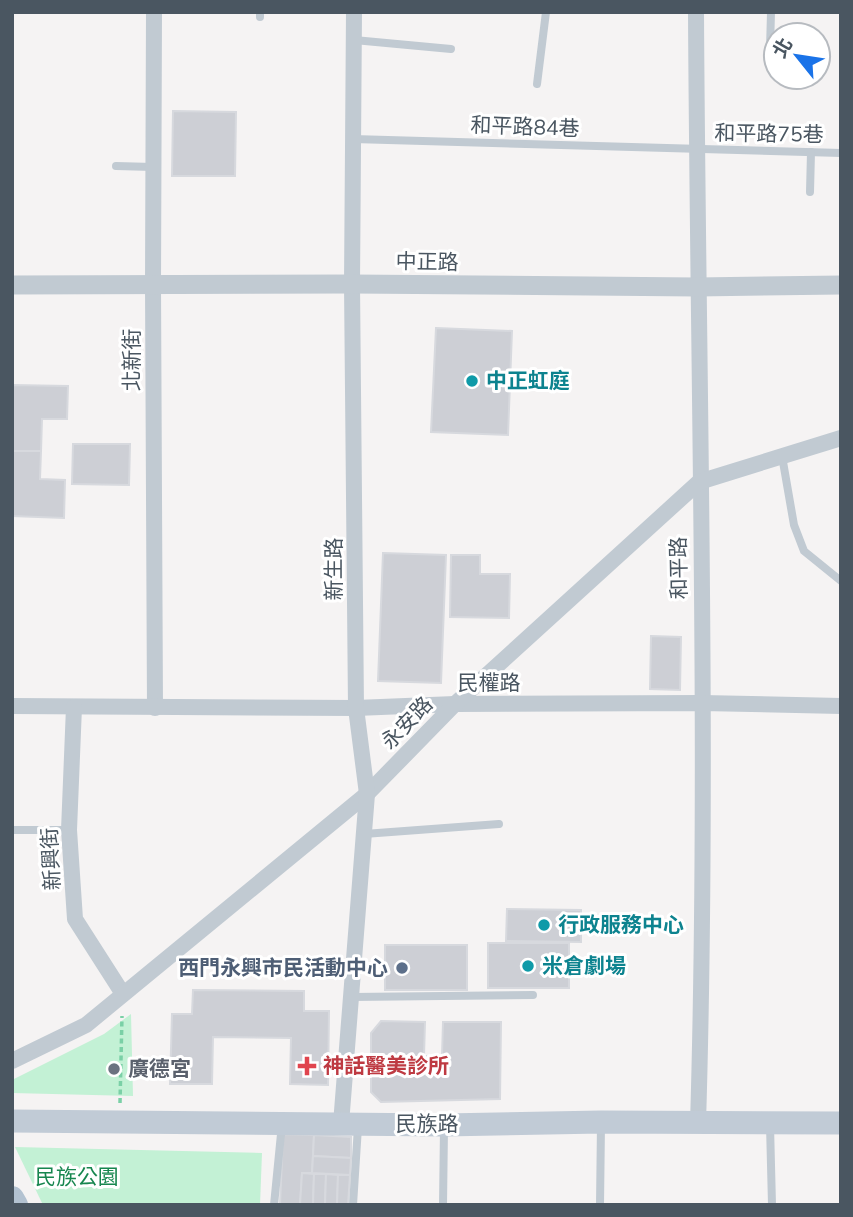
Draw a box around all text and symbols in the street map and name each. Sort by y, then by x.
north arrow [762,21,832,91]
text: 北 [767,33,799,63]
street label: 和平路84巷 [470,111,580,143]
street label: 和平路75巷 [714,119,824,149]
street label: 中正路 [395,247,459,277]
street label: 北新街 [118,329,146,392]
place label: 中正虹庭 [486,367,570,395]
marker: 中正虹庭 [464,373,480,389]
street label: 和平路 [664,536,694,600]
street label: 新生路 [320,538,348,601]
street label: 民權路 [458,669,521,697]
street label: 永安路 [375,691,439,755]
street label: 新興街 [35,827,67,891]
place label: 行政服務中心 [558,911,684,939]
marker: 行政服務中心 [536,917,552,933]
place label: 米倉劇場 [542,952,626,980]
place label: 西門永興市民活動中心 [178,954,388,982]
marker: 米倉劇場 [520,958,536,974]
marker: 西門永興市民活動中心 [394,960,410,976]
place label: 神話醫美診所 [323,1052,449,1080]
place label: 廣德宮 [128,1055,191,1083]
marker: 神話醫美診所 [297,1056,317,1076]
marker: 廣德宮 [106,1061,122,1077]
street label: 民族路 [396,1110,459,1138]
park label: 民族公園 [35,1163,119,1191]

